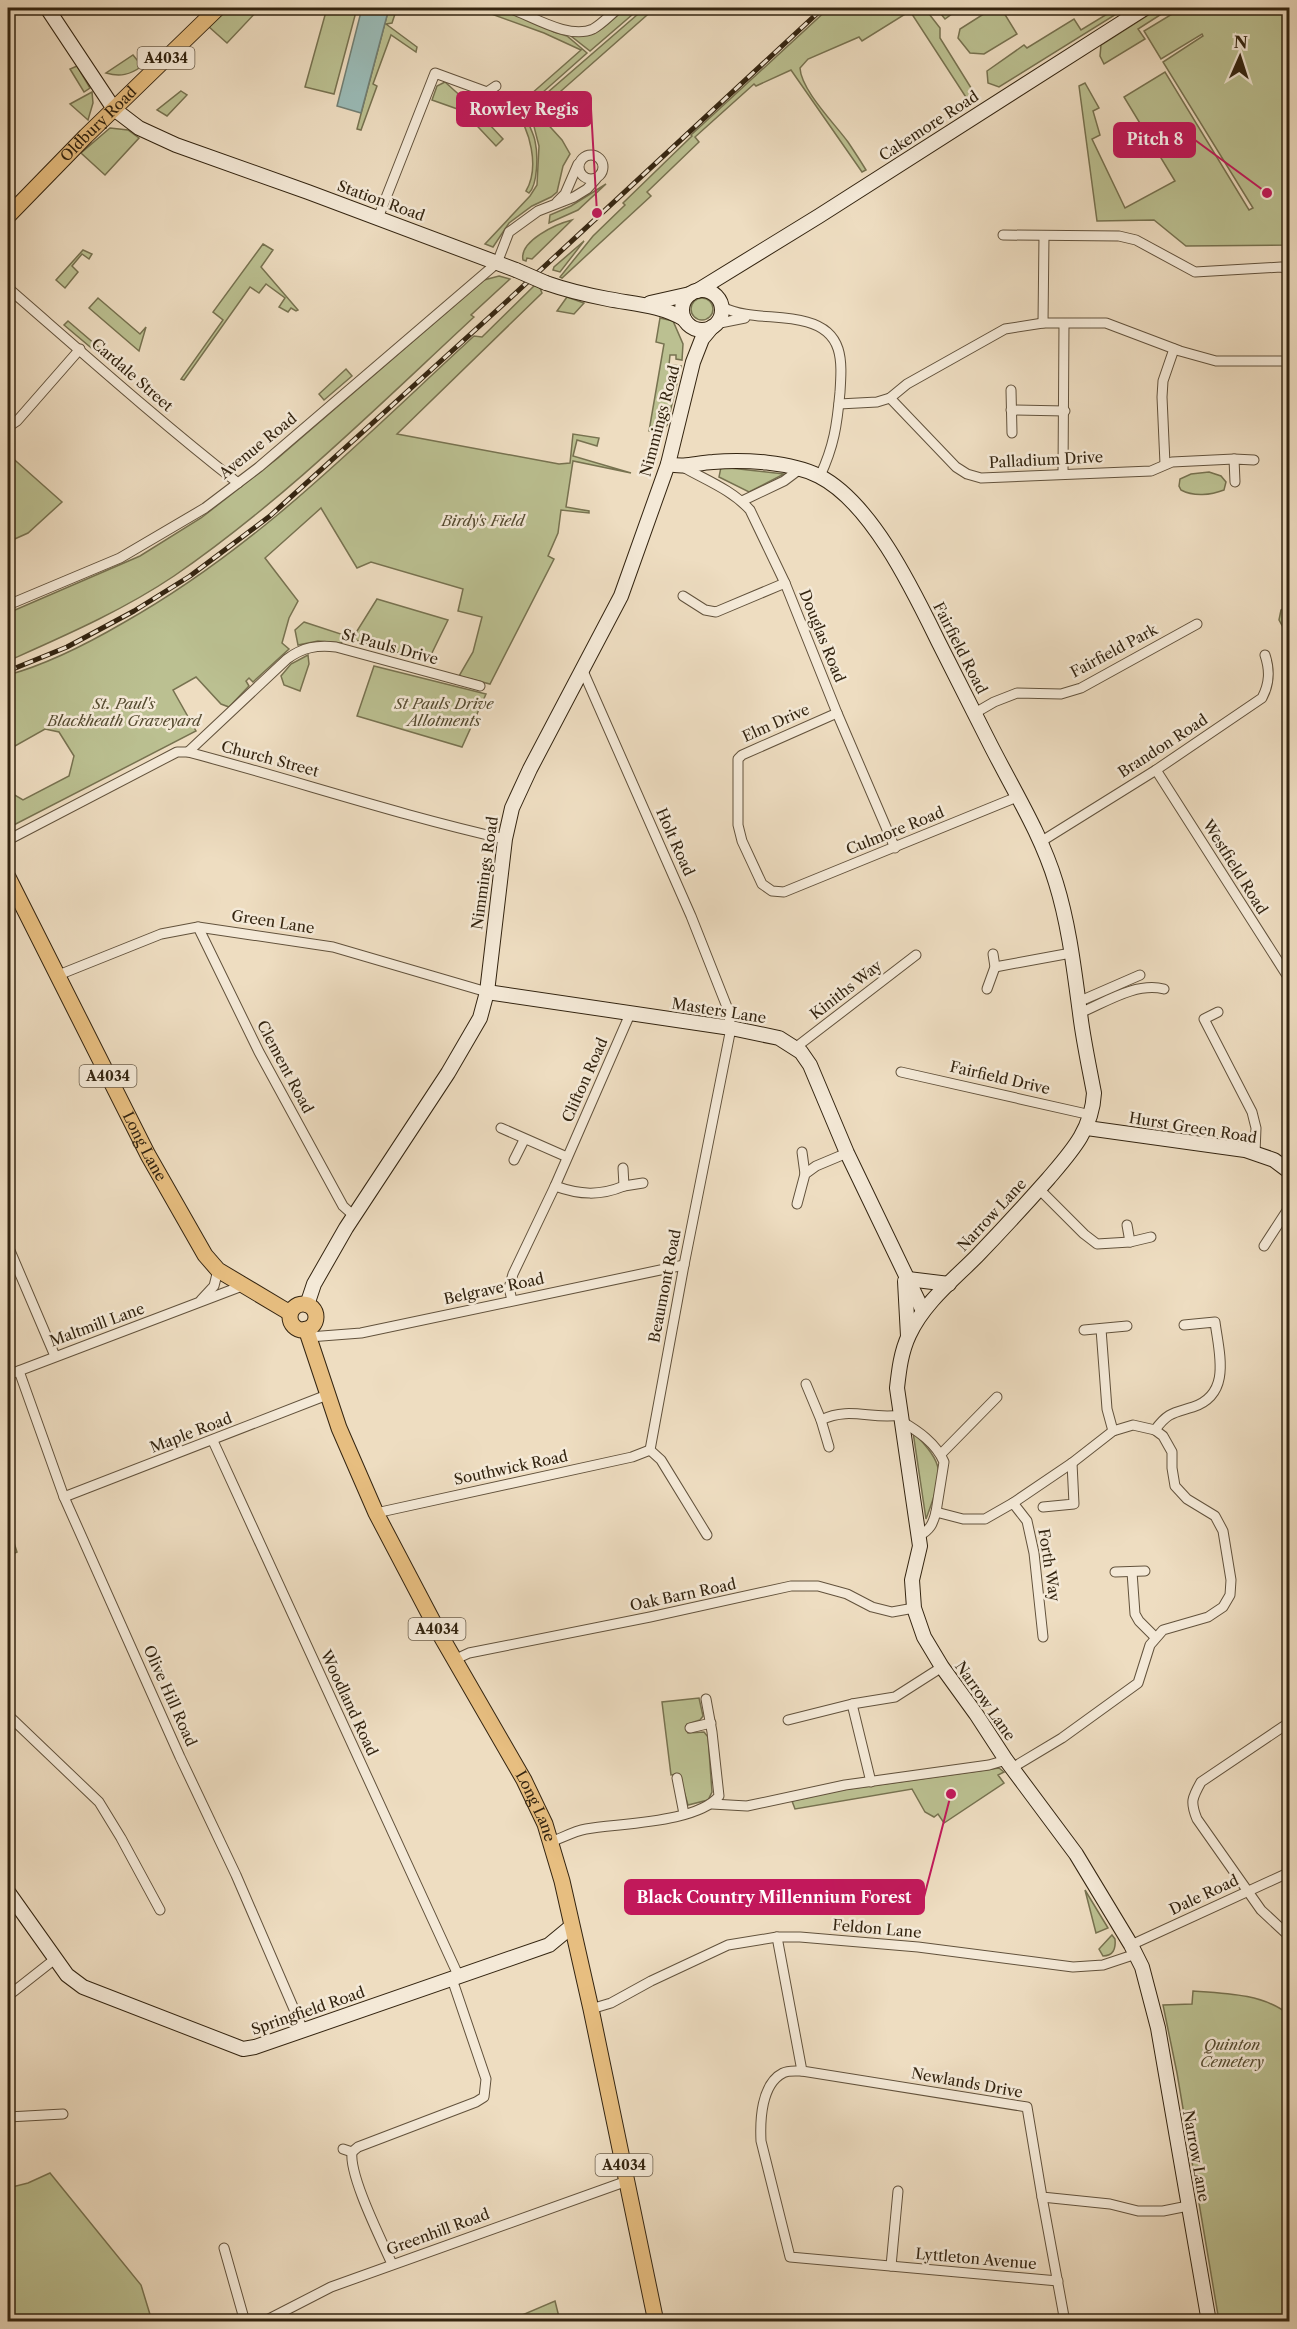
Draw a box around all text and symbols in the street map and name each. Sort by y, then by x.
north arrow [1210,27,1270,87]
text: N [1233,32,1248,52]
road number: A4034 [138,47,195,69]
street label: Oldbury Road [56,82,140,166]
street label: Cakemore Road [875,86,982,165]
callout: Rowley Regis [457,92,591,126]
text: Rowley Regis [469,99,579,119]
callout: Pitch 8 [1114,123,1195,157]
text: Pitch 8 [1127,129,1184,149]
street label: Station Road [335,176,428,225]
street label: Cardale Street [88,334,178,416]
street label: Nimmings Road [636,363,683,479]
street label: Avenue Road [214,409,300,483]
street label: Palladium Drive [988,447,1104,472]
park label: Birdy's Field [440,511,527,530]
street label: Douglas Road [795,587,850,685]
street label: Fairfield Road [929,599,992,697]
street label: Fairfield Park [1067,619,1162,681]
street label: St Pauls Drive [340,625,440,669]
park label: St. Paul's Blackheath Graveyard [46,694,203,730]
park label: St Pauls Drive Allotments [393,694,494,730]
street label: Elm Drive [739,699,812,746]
street label: Brandon Road [1114,710,1211,782]
street label: Church Street [219,736,322,781]
street label: Culmore Road [843,802,947,859]
street label: Holt Road [652,805,699,879]
street label: Nimmings Road [467,815,502,931]
street label: Westfield Road [1198,815,1272,917]
street label: Green Lane [230,906,316,937]
street label: Kiniths Way [806,955,886,1024]
street label: Masters Lane [670,994,768,1027]
street label: Clement Road [253,1017,318,1117]
street label: Clifton Road [557,1035,612,1125]
street label: Fairfield Drive [948,1057,1052,1098]
road number: A4034 [80,1065,136,1087]
street label: Long Lane [119,1108,171,1184]
street label: Hurst Green Road [1128,1108,1258,1147]
street label: Narrow Lane [953,1174,1030,1255]
street label: Beaumont Road [644,1228,685,1344]
street label: Belgrave Road [442,1269,546,1308]
street label: Maltmill Lane [47,1299,147,1351]
street label: Maple Road [147,1408,234,1457]
street label: Southwick Road [452,1446,570,1489]
street label: Forth Way [1034,1527,1065,1603]
street label: Oak Barn Road [628,1574,738,1615]
road number: A4034 [408,1618,466,1640]
street label: Olive Hill Road [140,1642,201,1749]
street label: Woodland Road [316,1646,382,1759]
street label: Narrow Lane [951,1657,1020,1744]
street label: Long Lane [512,1767,560,1844]
street label: Dale Road [1166,1870,1241,1919]
callout: Black Country Millennium Forest [625,1880,924,1914]
text: Black Country Millennium Forest [636,1887,912,1907]
street label: Feldon Lane [832,1915,922,1942]
street label: Springfield Road [249,1982,367,2039]
park label: Quinton Cemetery [1200,2035,1265,2071]
street label: Newlands Drive [910,2063,1024,2102]
street label: Narrow Lane [1179,2109,1214,2203]
road number: A4034 [596,2154,652,2176]
street label: Greenhill Road [384,2204,492,2259]
street label: Lyttleton Avenue [915,2244,1037,2273]

